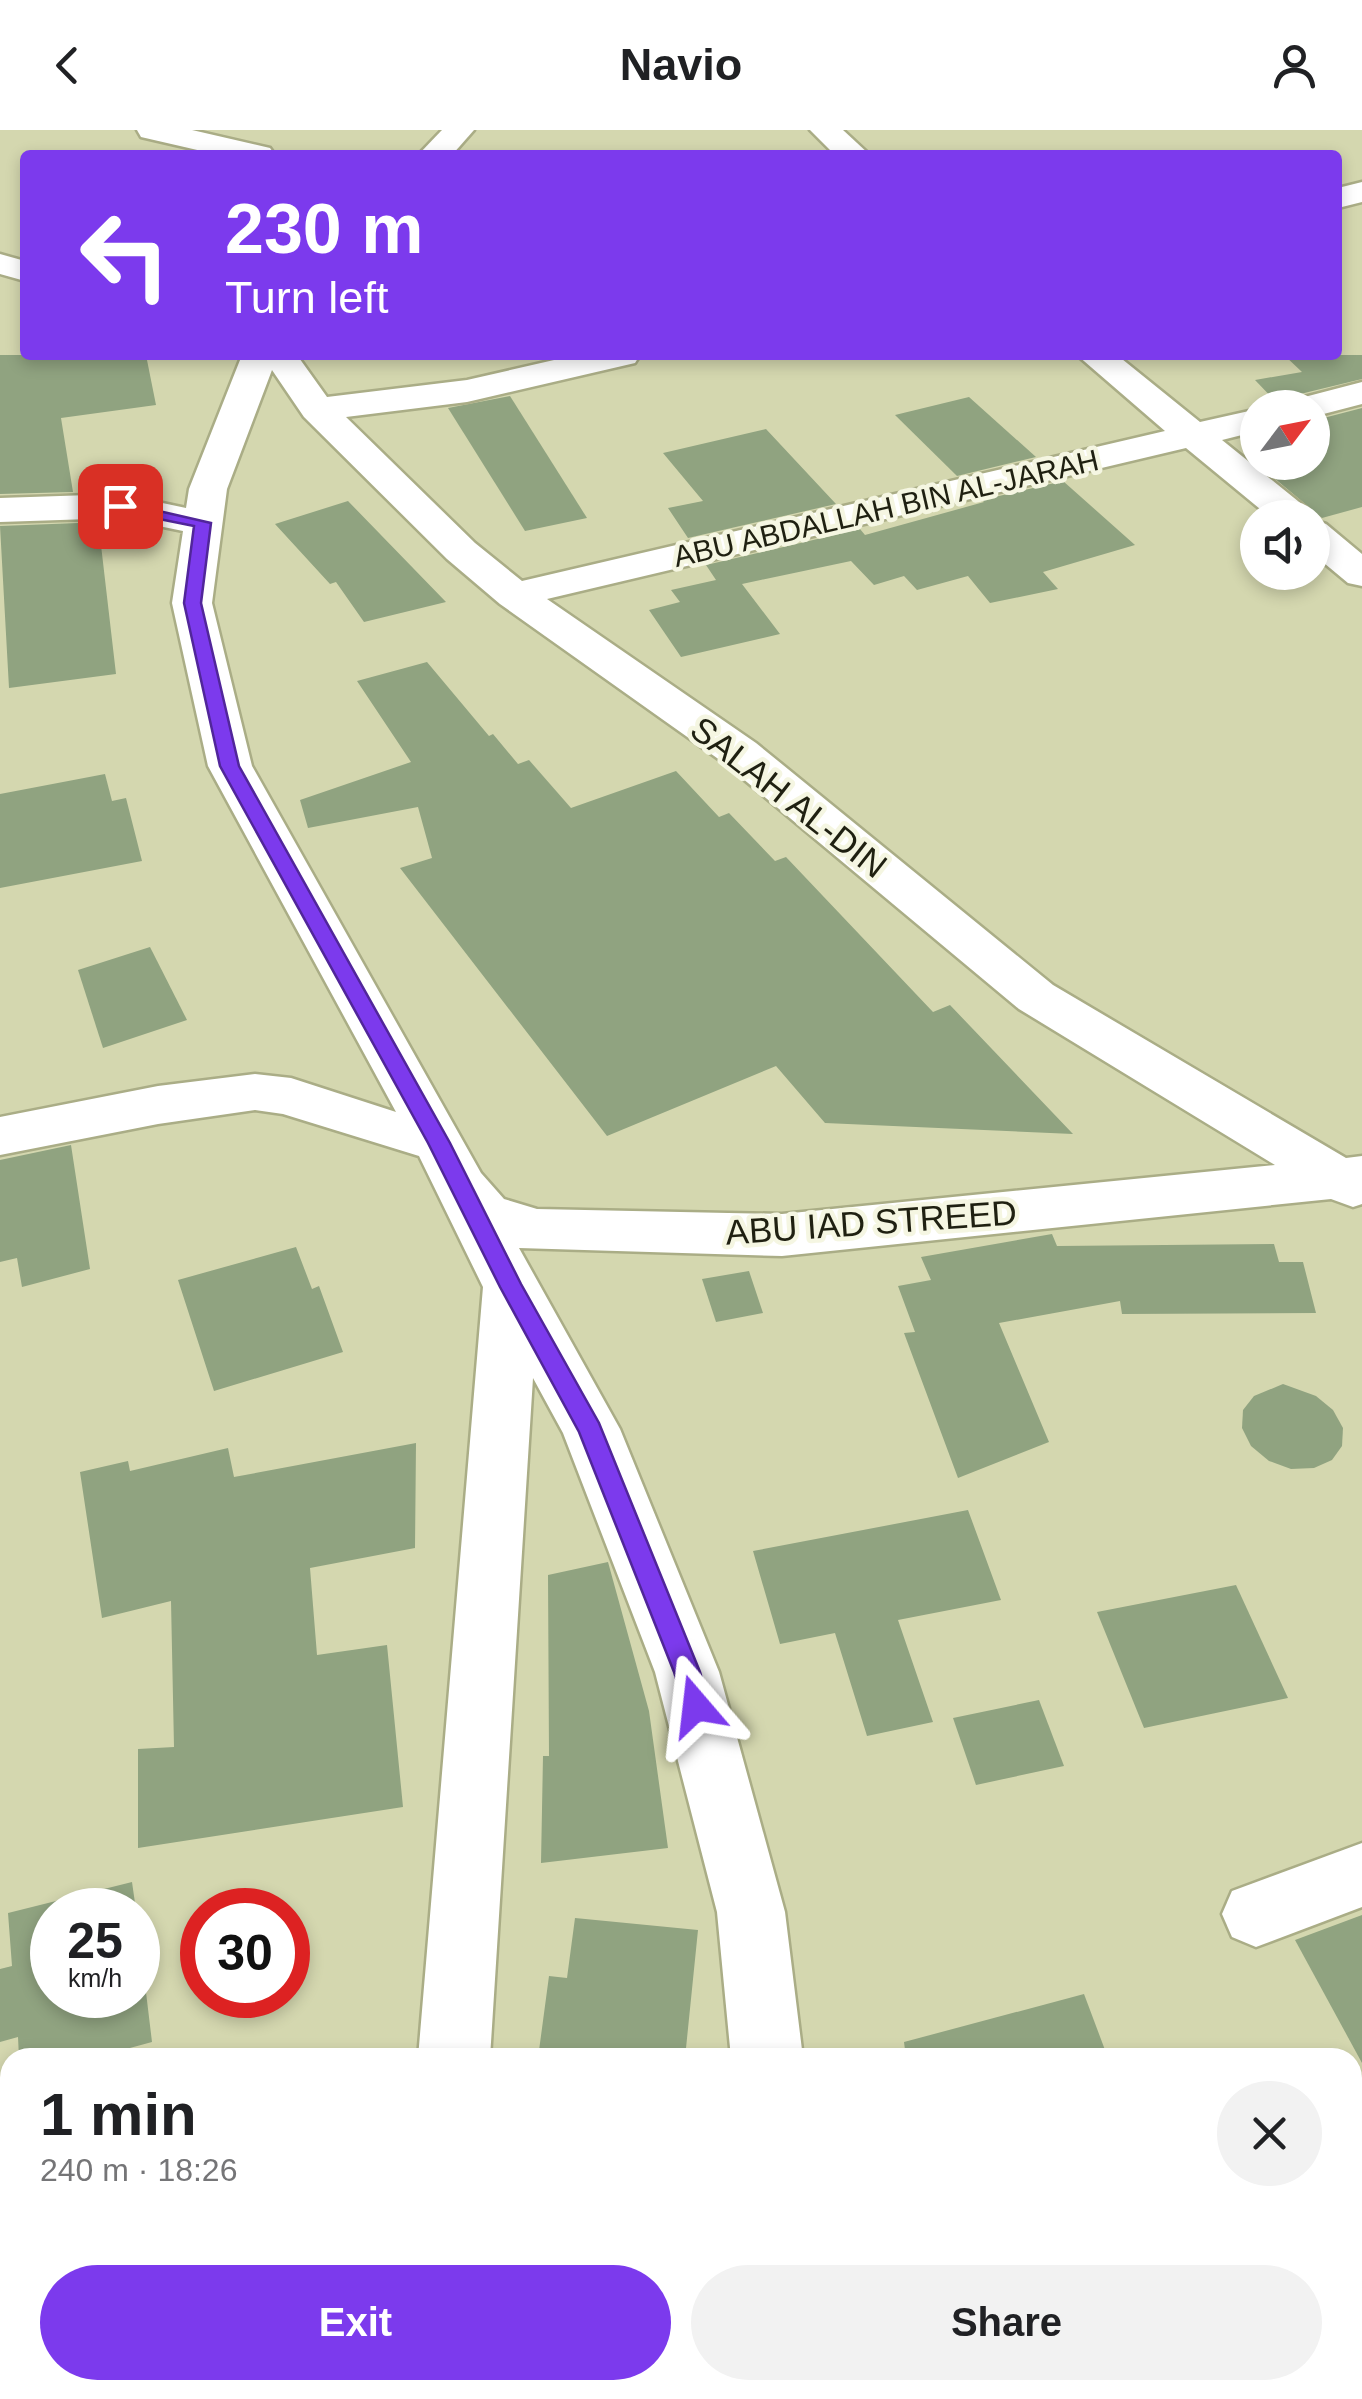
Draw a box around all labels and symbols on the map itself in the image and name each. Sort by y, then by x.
north arrow [1240,390,1330,480]
street label: ABU ABDALLAH BIN AL-JARAH [670,443,1102,573]
pin [78,464,163,549]
street label: SALAH AL-DIN [683,709,895,885]
street label: ABU IAD STREED [724,1192,1018,1252]
position arrow [644,1654,748,1758]
speed limit sign: 30 [180,1888,310,2018]

